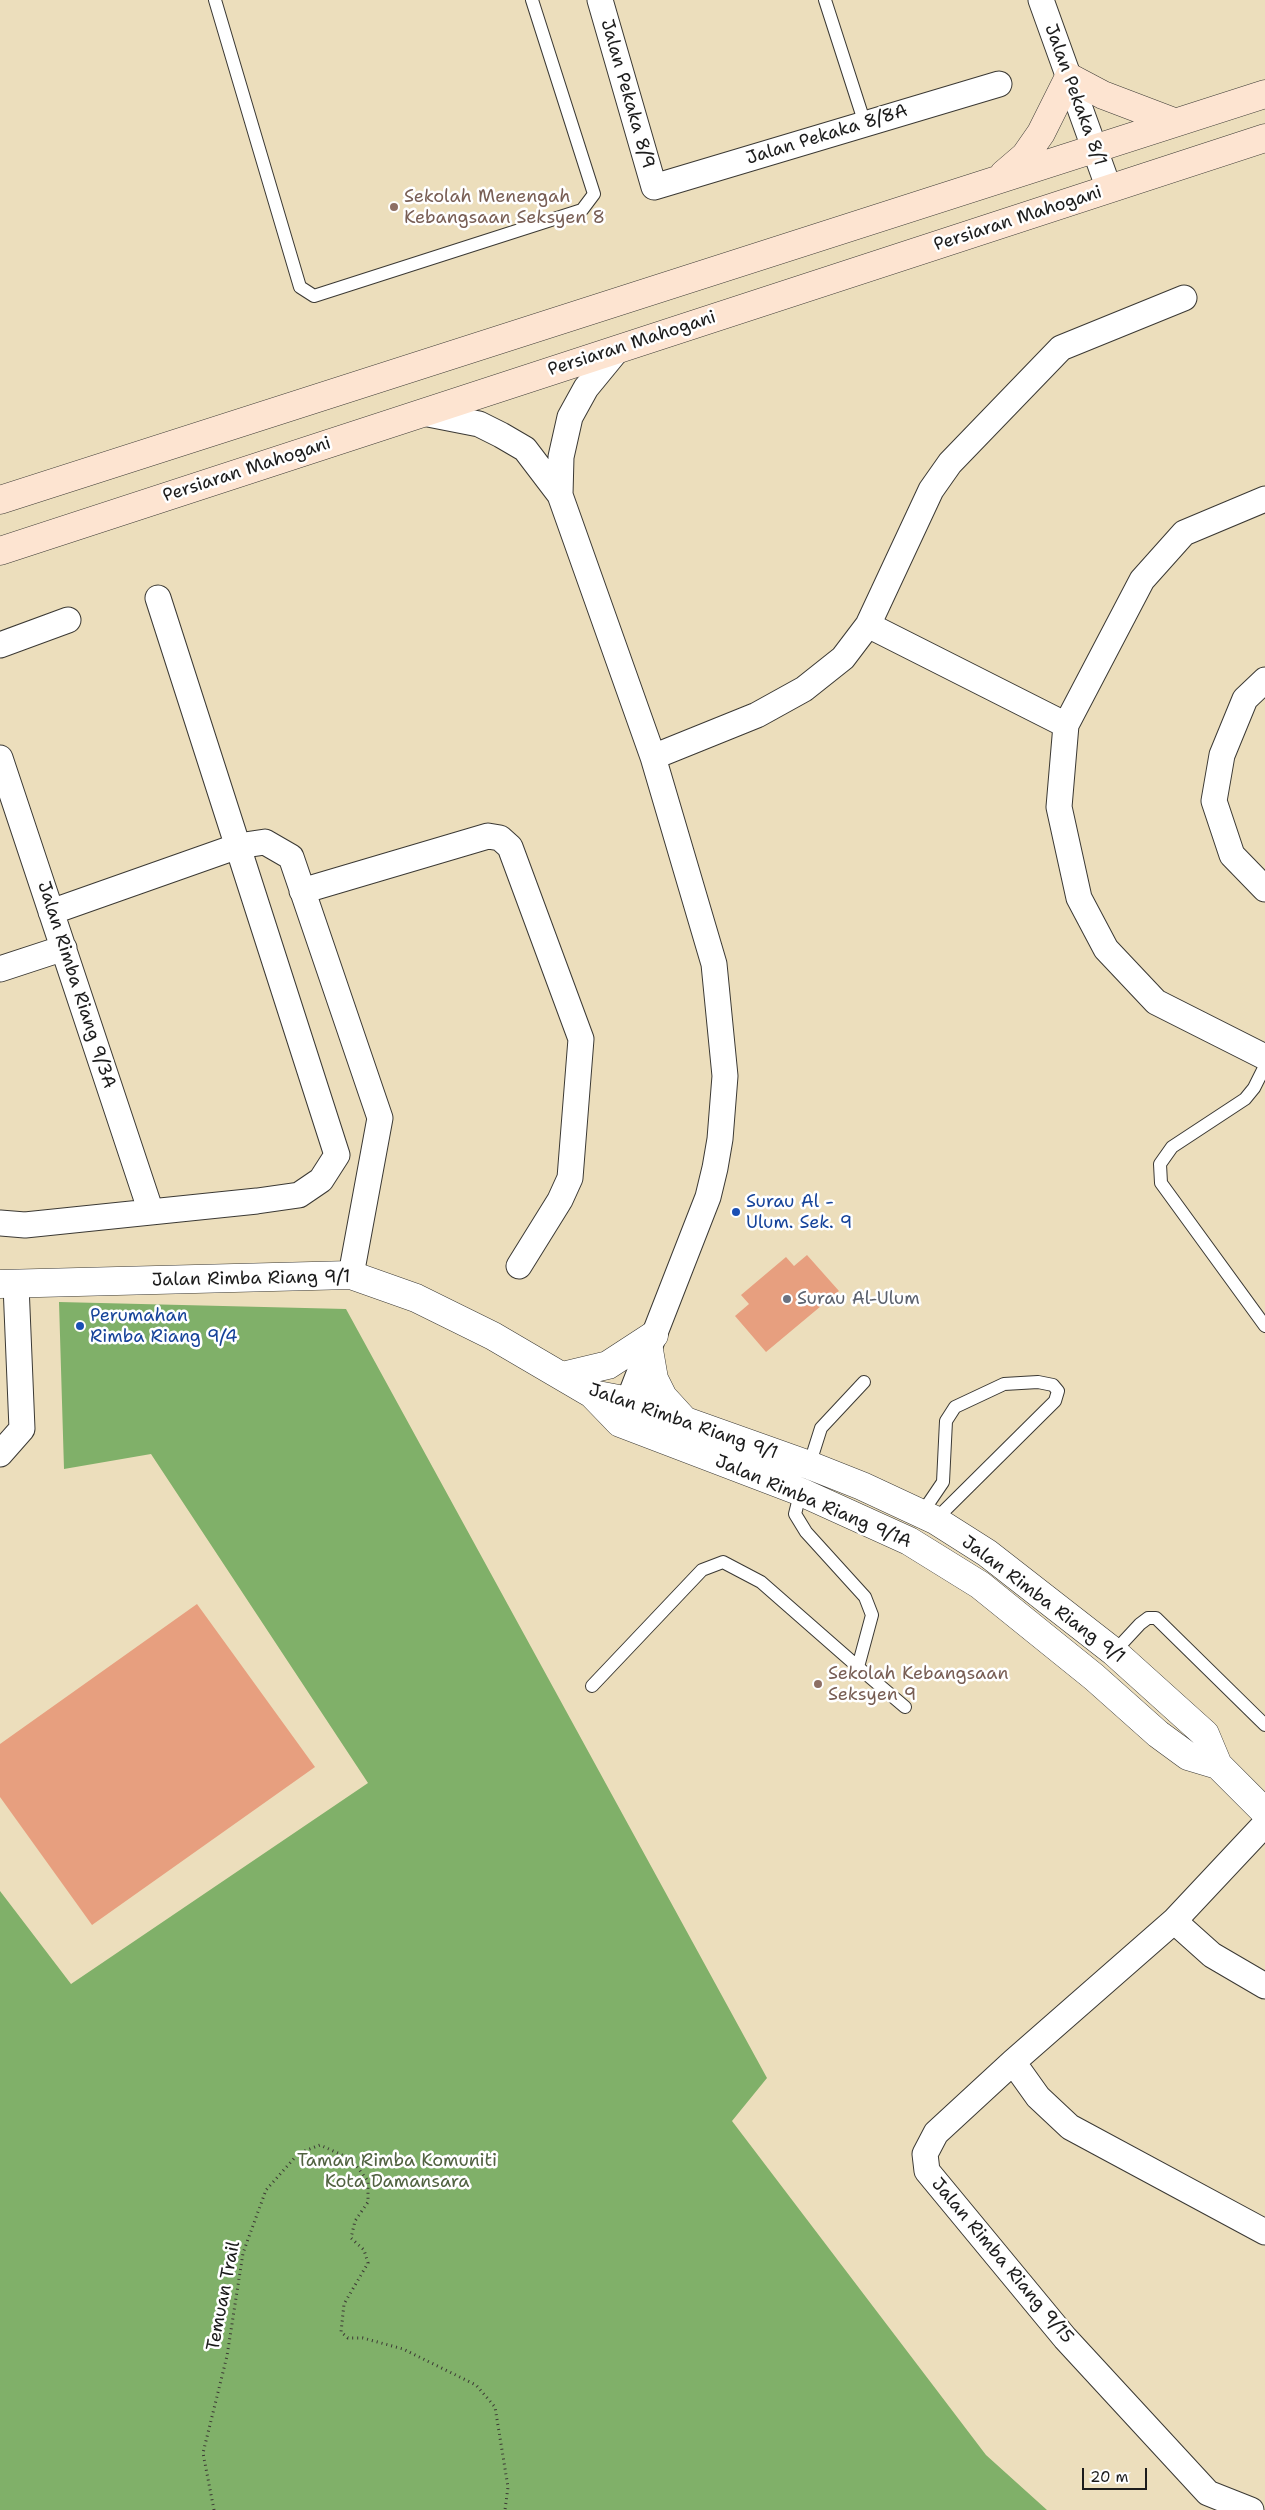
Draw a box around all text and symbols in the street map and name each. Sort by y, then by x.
street label: Jalan Pekaka 8/9 [595,17,659,171]
street label: Jalan Pekaka 8/1 [1039,21,1111,169]
street label: Jalan Pekaka 8/8A [744,100,910,170]
street label: Persiaran Mahogani [931,182,1105,256]
place label: Sekolah Menengah Kebangsaan Seksyen 8 [404,186,605,228]
marker: Sekolah Menengah Kebangsaan Seksyen 8 [388,201,400,213]
street label: Persiaran Mahogani [545,307,719,381]
street label: Persiaran Mahogani [160,433,334,507]
street label: Jalan Rimba Riang 9/3A [32,879,120,1091]
place label: Surau Al - Ulum. Sek. 9 [746,1191,852,1234]
marker: Surau Al - Ulum. Sek. 9 [730,1206,742,1218]
street label: Jalan Rimba Riang 9/1 [151,1266,351,1292]
place label: Surau Al-Ulum [797,1288,920,1310]
marker: Surau Al-Ulum [781,1293,793,1305]
place label: Perumahan Rimba Riang 9/4 [90,1305,238,1348]
marker: Perumahan Rimba Riang 9/4 [74,1320,86,1332]
street label: Jalan Rimba Riang 9/1 [586,1379,780,1465]
street label: Jalan Rimba Riang 9/1A [712,1451,914,1553]
street label: Jalan Rimba Riang 9/1 [957,1532,1129,1668]
place label: Sekolah Kebangsaan Seksyen 9 [828,1663,1008,1706]
marker: Sekolah Kebangsaan Seksyen 9 [812,1678,824,1690]
park label: Taman Rimba Komuniti Kota Damansara [297,2150,497,2192]
street label: Jalan Rimba Riang 9/15 [926,2174,1078,2348]
street label: Temuan Trail [203,2239,245,2353]
scale bar [1085,2458,1150,2490]
text: 20 m [1090,2467,1129,2487]

